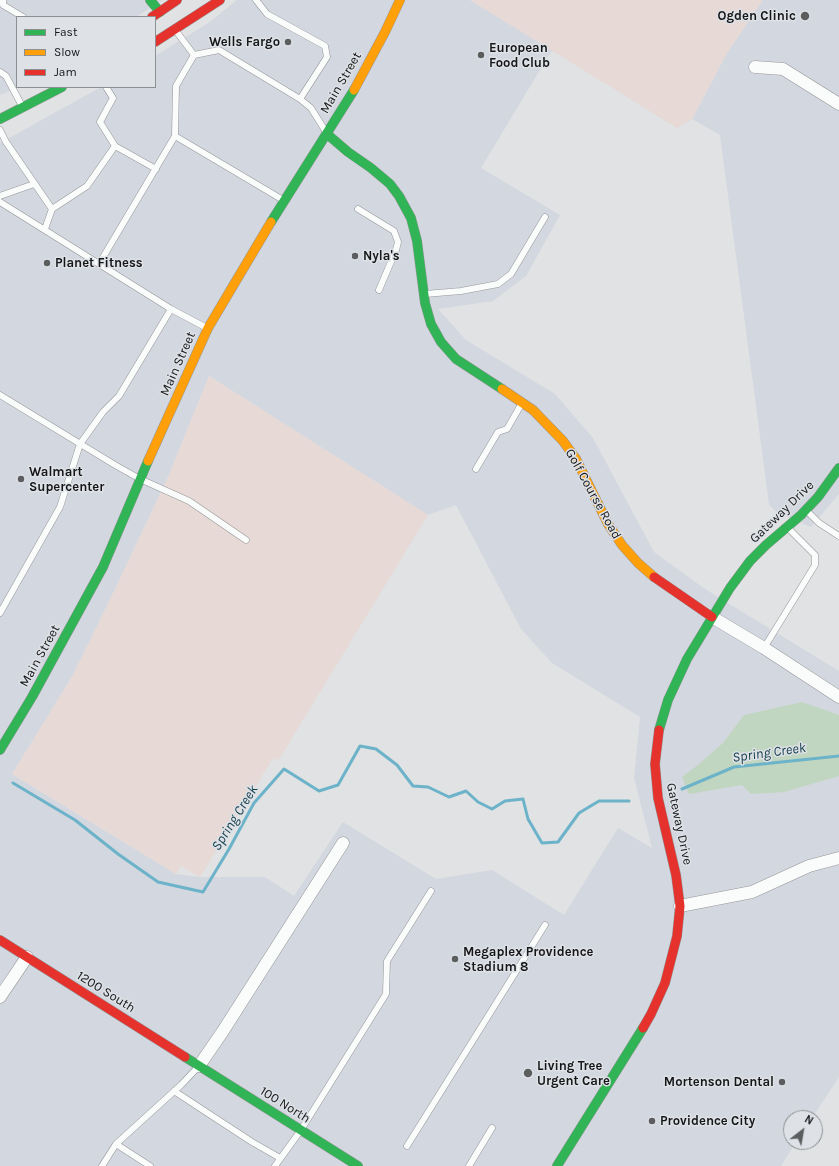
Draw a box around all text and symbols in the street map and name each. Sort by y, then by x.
place label: Ogden Clinic [718,8,796,24]
marker: Ogden Clinic [799,10,811,22]
legend [16,16,156,88]
text: Fast [54,25,77,39]
place label: Wells Fargo [209,34,280,50]
marker: Wells Fargo [283,37,293,47]
place label: European Food Club [489,40,550,71]
text: Slow [54,45,80,59]
street label: Main Street [317,49,365,117]
marker: European Food Club [476,50,486,60]
text: Jam [54,65,77,79]
place label: Nyla's [363,248,400,264]
marker: Nyla's [350,251,360,261]
place label: Planet Fitness [55,255,143,271]
marker: Planet Fitness [42,258,52,268]
street label: Main Street [157,329,199,399]
street label: Golf Course Road [562,446,624,542]
place label: Walmart Supercenter [29,464,104,495]
marker: Walmart Supercenter [16,474,26,484]
street label: Gateway Drive [747,478,817,546]
street label: Main Street [17,622,63,690]
water label: Spring Creek [731,740,807,766]
water label: Spring Creek [208,782,262,854]
street label: Gateway Drive [663,782,695,866]
place label: Megaplex Providence Stadium 8 [463,944,593,975]
marker: Megaplex Providence Stadium 8 [450,954,460,964]
street label: 1200 South [74,968,138,1016]
place label: Living Tree Urgent Care [537,1058,610,1089]
marker: Living Tree Urgent Care [522,1067,534,1079]
place label: Mortenson Dental [664,1074,774,1090]
marker: Mortenson Dental [777,1077,787,1087]
street label: 100 North [257,1083,313,1127]
north arrow [783,1110,823,1150]
place label: Providence City [660,1113,755,1129]
text: N [802,1113,816,1128]
marker: Providence City [647,1116,657,1126]

